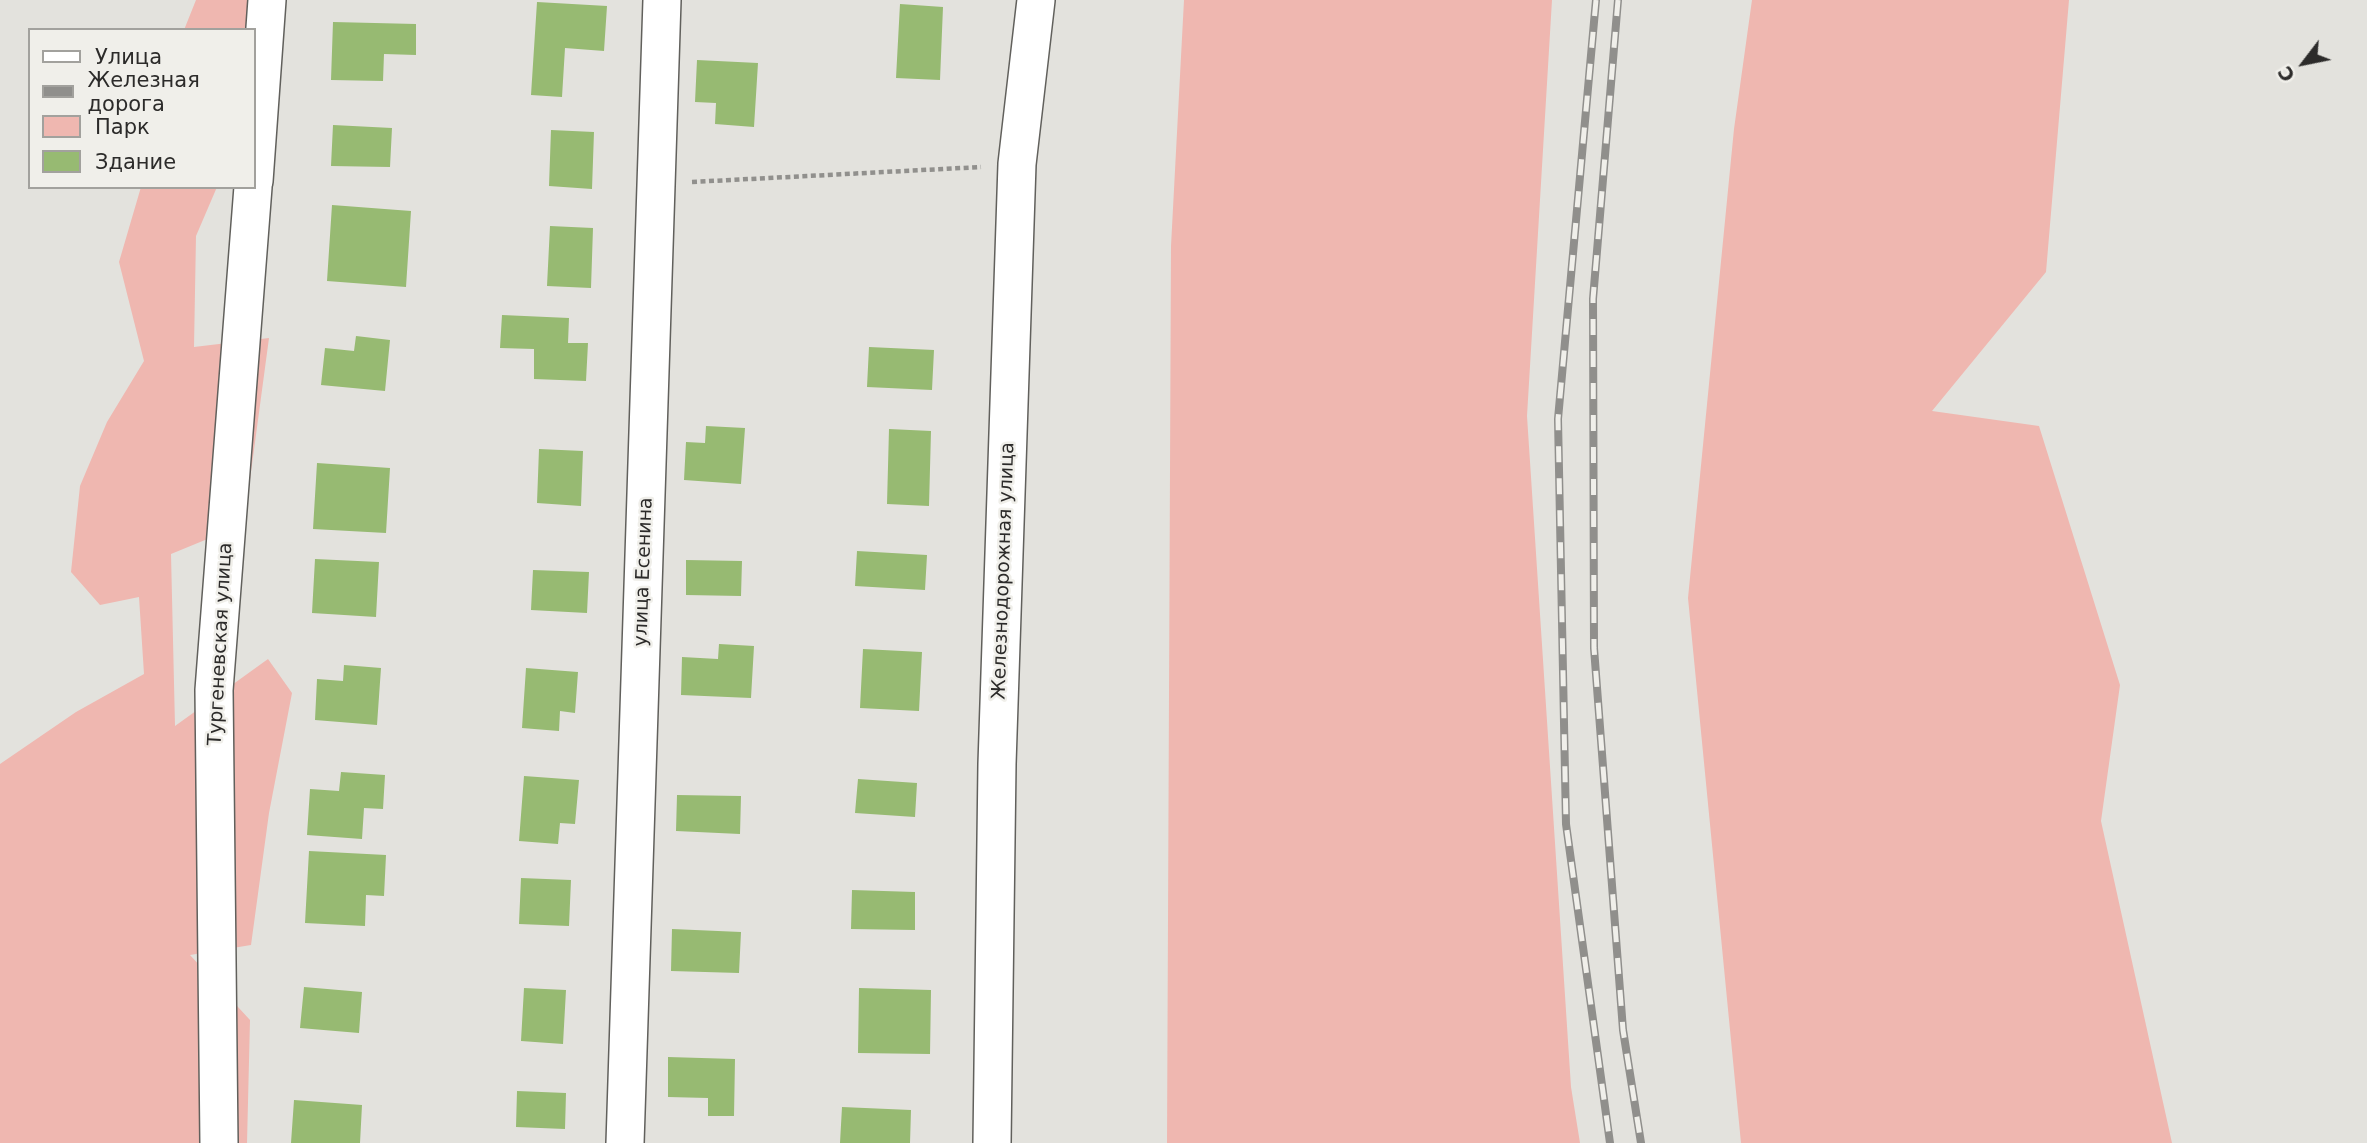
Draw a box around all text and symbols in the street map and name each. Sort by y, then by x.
legend [28,28,256,189]
north arrow [2269,28,2339,98]
text: Улица [95,45,162,69]
text: С [2273,62,2299,86]
text: Железная дорога [88,68,200,116]
text: Парк [95,115,150,139]
text: Здание [95,150,176,174]
street label: Железнодорожная улица [988,442,1020,700]
street label: улица Есенина [630,497,658,647]
street label: Тургеневская улица [204,542,238,746]

